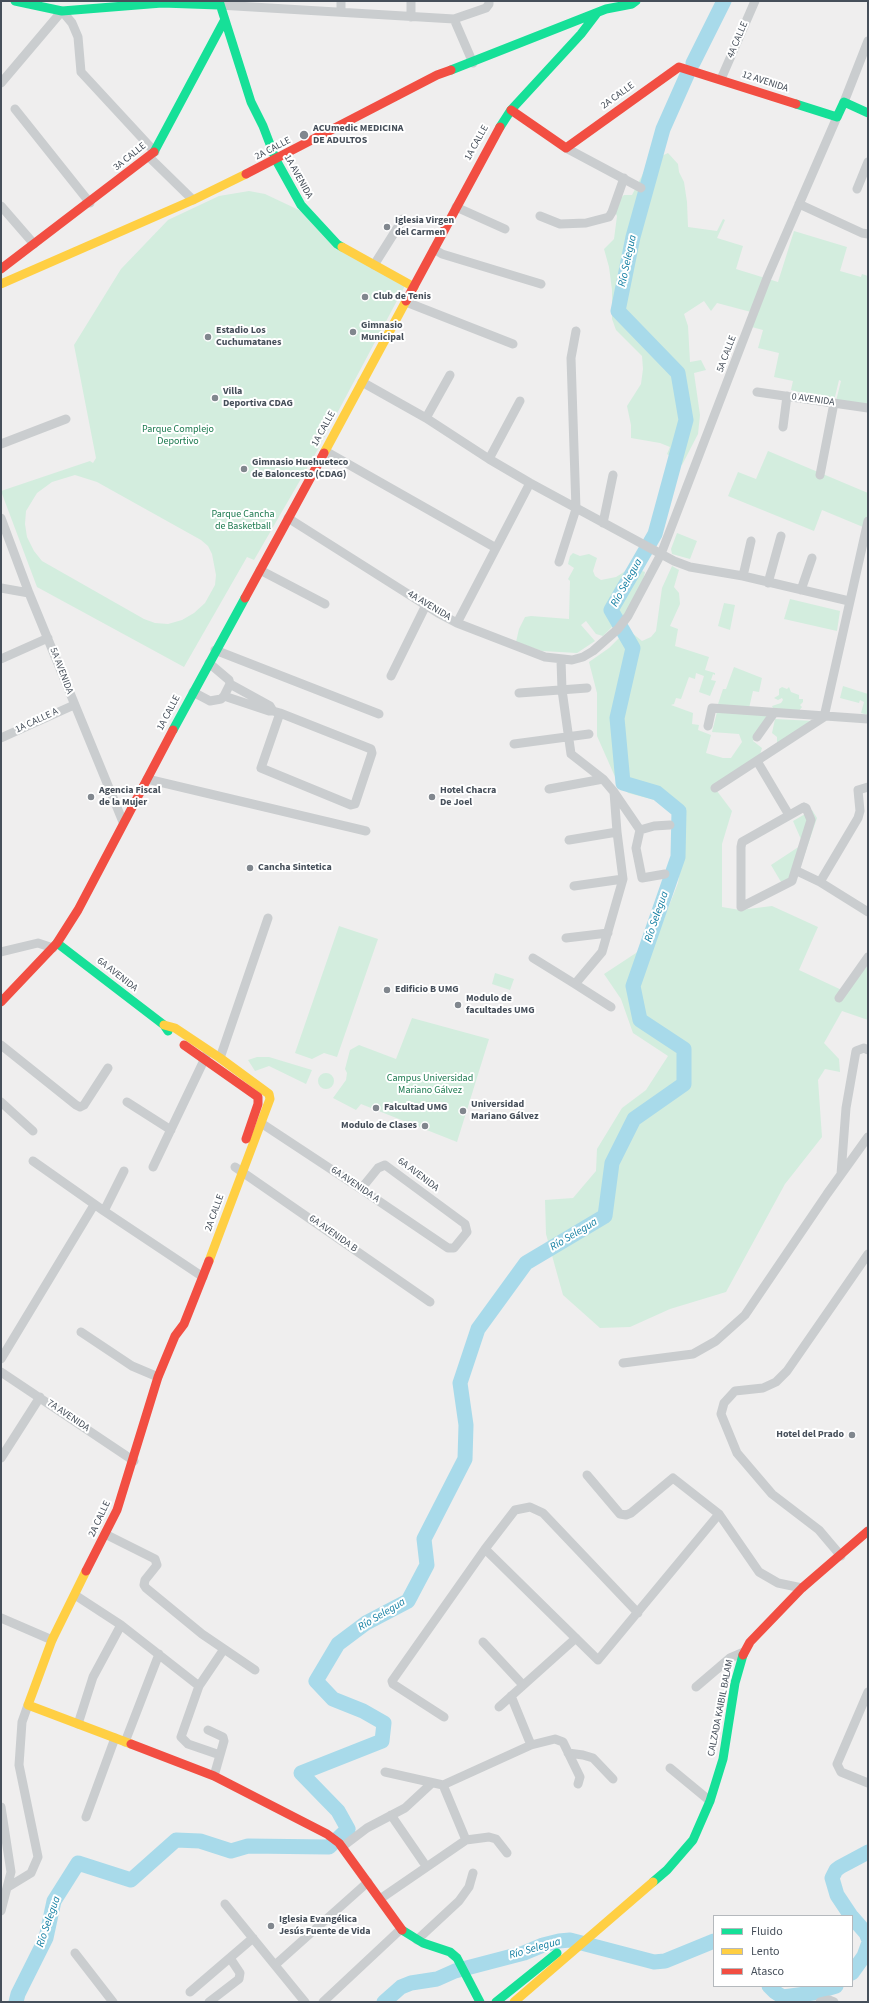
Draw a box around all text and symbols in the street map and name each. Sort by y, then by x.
street label: 4A CALLE [725,20,751,60]
street label: 12 AVENIDA [740,69,790,95]
street label: 2A CALLE [599,80,637,112]
place label: ACUmedic MEDICINA DE ADULTOS [313,123,404,146]
street label: 1A CALLE [462,123,492,163]
marker: ACUmedic MEDICINA DE ADULTOS [298,129,310,141]
street label: 2A CALLE [253,135,293,163]
street label: 3A CALLE [111,140,149,174]
street label: 1A AVENIDA [281,153,315,201]
place label: Iglesia Virgen del Carmen [395,215,454,238]
marker: Iglesia Virgen del Carmen [382,222,392,232]
water label: Río Selegua [616,234,640,288]
place label: Club de Tenis [373,291,431,303]
marker: Club de Tenis [360,292,370,302]
place label: Gimnasio Municipal [361,320,404,344]
place label: Estadio Los Cuchumatanes [216,325,281,348]
marker: Gimnasio Municipal [348,327,358,337]
marker: Estadio Los Cuchumatanes [203,332,213,342]
street label: 5A CALLE [714,334,740,374]
place label: Villa Deportiva CDAG [223,386,293,410]
street label: 0 AVENIDA [791,391,835,409]
marker: Villa Deportiva CDAG [210,393,220,403]
street label: 1A CALLE [309,409,339,449]
park label: Parque Complejo Deportivo [142,424,214,448]
place label: Gimnasio Huehueteco de Baloncesto (CDAG) [252,457,348,480]
marker: Gimnasio Huehueteco de Baloncesto (CDAG) [239,464,249,474]
park label: Parque Cancha de Basketball [212,509,274,532]
water label: Río Selegua [608,557,646,609]
street label: 4A AVENIDA [405,588,453,624]
street label: 5A AVENIDA [47,646,75,696]
street label: 1A CALLE [155,693,183,733]
street label: 1A CALLE A [14,706,60,736]
place label: Agencia Fiscal de la Mujer [99,785,161,808]
place label: Hotel Chacra De Joel [440,785,496,808]
marker: Agencia Fiscal de la Mujer [86,792,96,802]
marker: Hotel Chacra De Joel [427,792,437,802]
place label: Cancha Sintetica [258,862,332,874]
marker: Cancha Sintetica [245,863,255,873]
water label: Río Selegua [642,890,672,944]
street label: 6A AVENIDA [94,955,140,995]
place label: Edificio B UMG [395,984,459,996]
marker: Edificio B UMG [382,985,392,995]
place label: Modulo de facultades UMG [466,993,535,1016]
marker: Modulo de facultades UMG [453,1000,463,1010]
park label: Campus Universidad Mariano Gálvez [387,1073,473,1096]
place label: Universidad Mariano Gálvez [471,1099,539,1122]
place label: Falcultad UMG [384,1102,447,1114]
marker: Falcultad UMG [371,1103,381,1113]
marker: Universidad Mariano Gálvez [458,1106,468,1116]
place label: Modulo de Clases [341,1120,417,1132]
marker: Modulo de Clases [420,1121,430,1131]
street label: 6A AVENIDA [395,1156,441,1194]
street label: 6A AVENIDA A [328,1164,382,1206]
street label: 2A CALLE [203,1193,227,1233]
street label: 6A AVENIDA B [306,1213,360,1255]
water label: Río Selegua [548,1216,600,1254]
street label: 7A AVENIDA [44,1397,92,1435]
place label: Hotel del Prado [776,1429,844,1441]
marker: Hotel del Prado [847,1430,857,1440]
street label: 2A CALLE [86,1499,114,1539]
water label: Río Selegua [356,1596,408,1634]
street label: CALZADA KAIBIL BALAM [706,1659,736,1757]
water label: Río Selegua [34,1895,64,1949]
place label: Iglesia Evangélica Jesús Fuente de Vida [279,1914,370,1938]
legend [713,1915,853,1987]
marker: Iglesia Evangélica Jesús Fuente de Vida [266,1921,276,1931]
text: Fluido [751,1923,783,1940]
water label: Río Selegua [508,1935,562,1963]
text: Lento [751,1943,780,1960]
text: Atasco [751,1963,784,1980]

